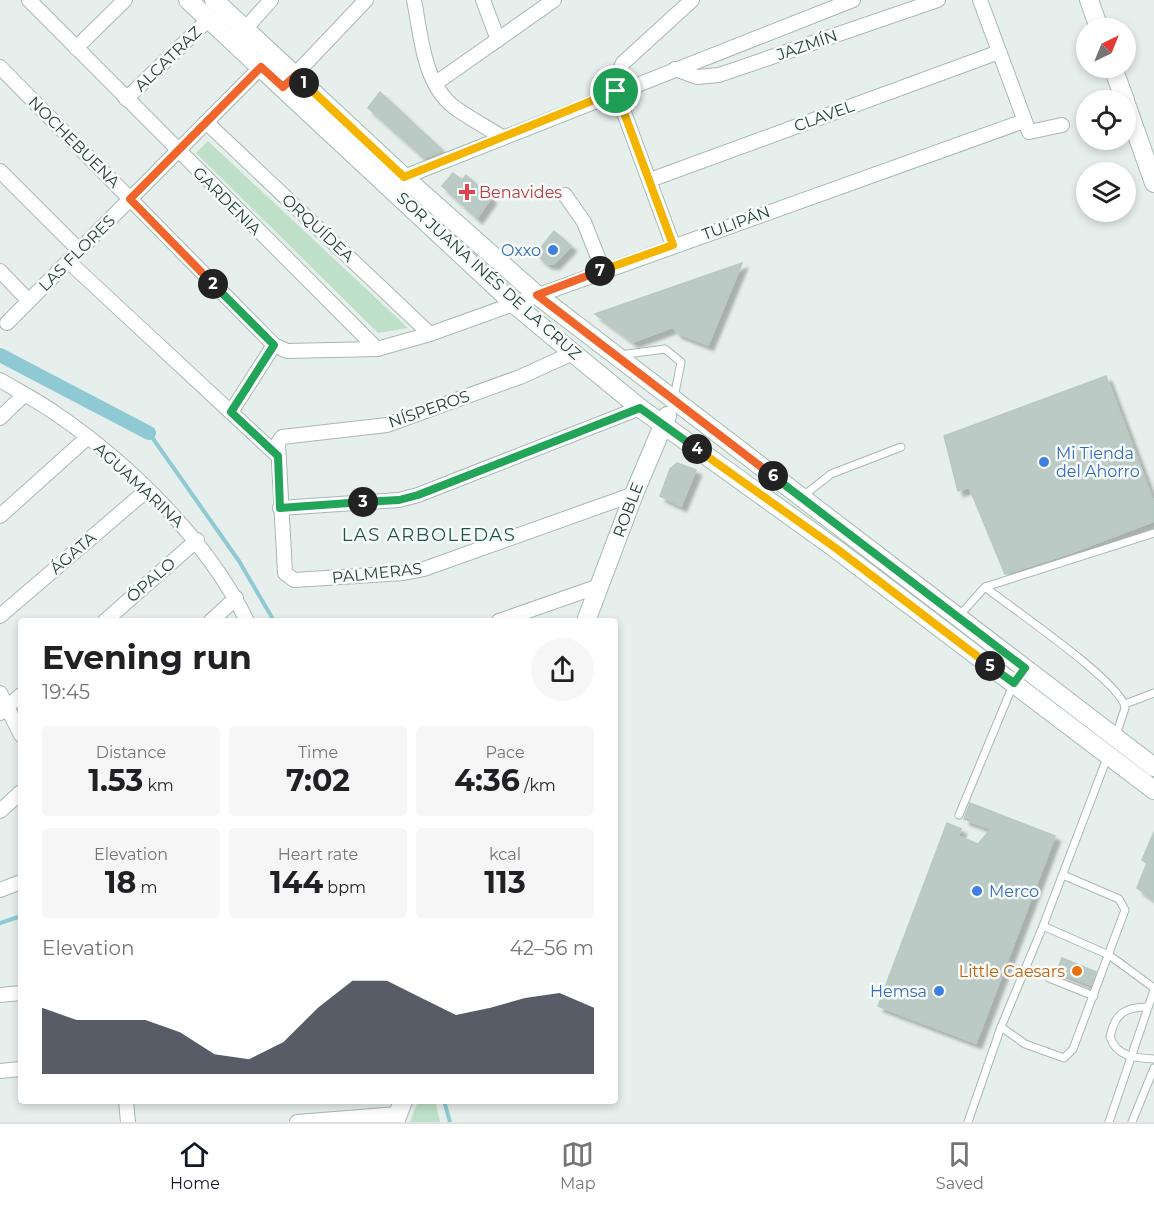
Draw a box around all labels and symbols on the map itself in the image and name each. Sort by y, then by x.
north arrow [1076,18,1136,78]
street label: ALCATRAZ [131,23,205,95]
street label: JAZMÍN [773,26,840,65]
pin [590,65,641,116]
pin: 1 [289,68,319,98]
street label: NOCHEBUENA [24,92,124,192]
street label: CLAVEL [791,96,857,136]
street label: GARDENIA [189,163,265,239]
place label: Benavides [479,183,562,202]
marker: Benavides [460,185,474,199]
street label: SOR JUANA INÉS DE LA CRUZ [393,188,585,364]
street label: ORQUÍDEA [278,190,358,266]
street label: TULIPÁN [699,202,773,244]
street label: LAS FLORES [35,211,119,295]
place label: Oxxo [501,241,541,260]
marker: Oxxo [546,243,560,257]
pin: 7 [585,256,615,286]
pin: 2 [198,269,228,299]
street label: NÍSPEROS [386,386,472,432]
pin: 4 [682,434,712,464]
street label: AGUAMARINA [90,439,188,532]
place label: Mi Tienda del Ahorro [1056,444,1140,481]
marker: Mi Tienda del Ahorro [1037,455,1051,469]
pin: 6 [758,461,788,491]
street label: ROBLE [609,480,647,540]
pin: 3 [348,487,378,517]
district label: LAS ARBOLEDAS [342,524,516,546]
street label: ÁGATA [46,528,100,578]
street label: ÓPALO [123,554,179,606]
street label: PALMERAS [331,559,423,587]
pin: 5 [975,651,1005,681]
place label: Merco [989,882,1039,901]
marker: Merco [970,884,984,898]
place label: Little Caesars [959,962,1065,981]
marker: Little Caesars [1070,964,1084,978]
place label: Hemsa [870,982,927,1001]
marker: Hemsa [932,984,946,998]

